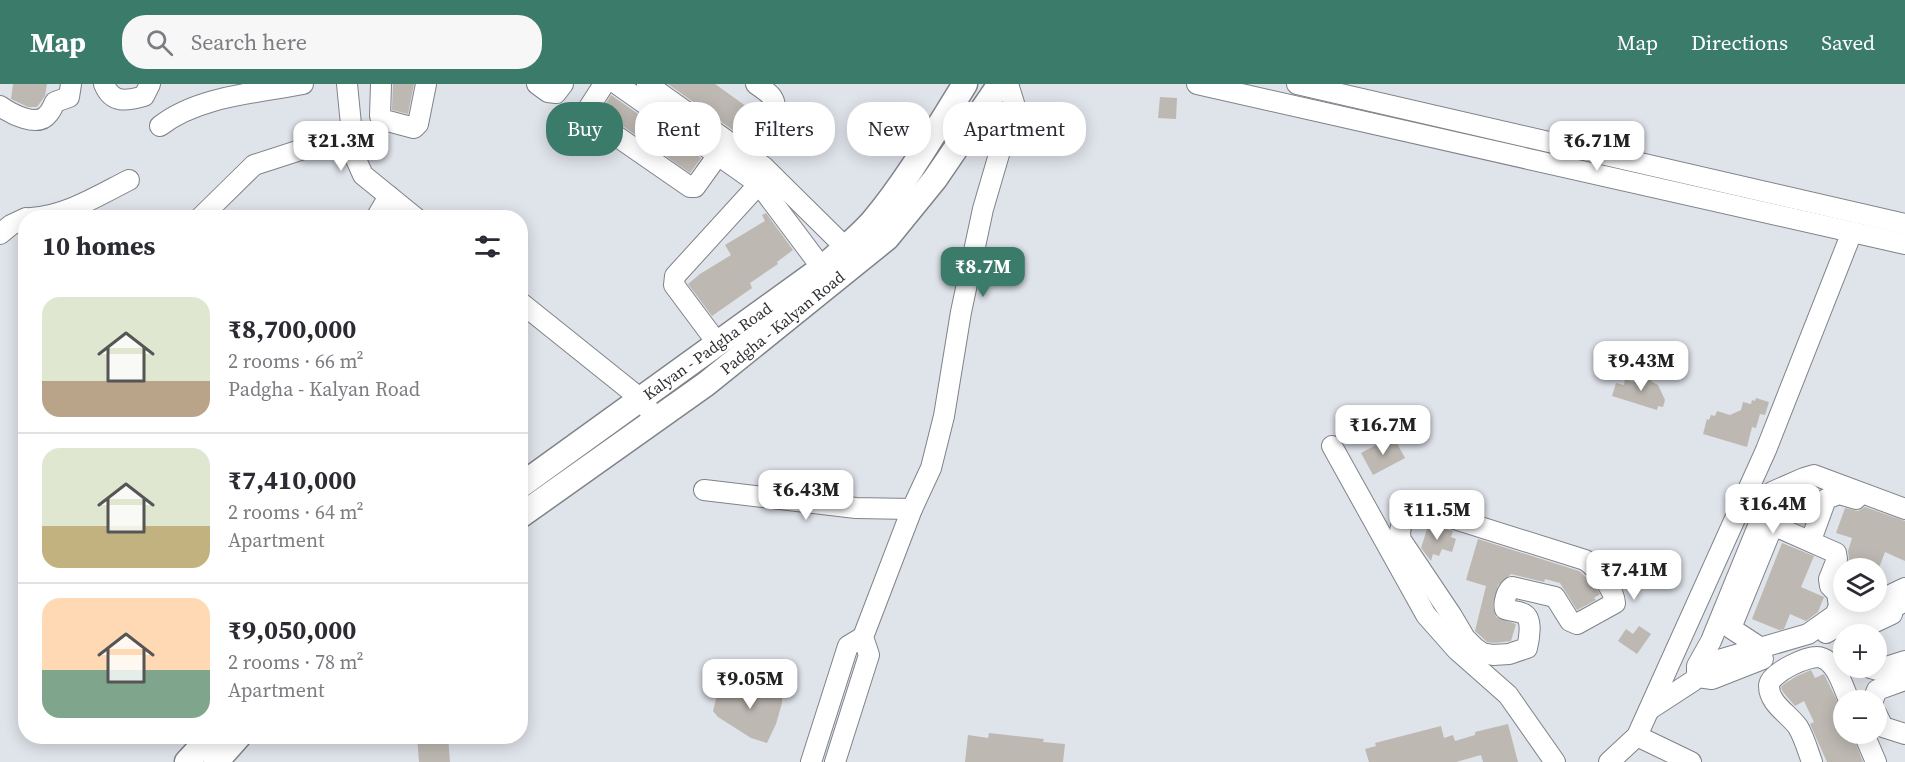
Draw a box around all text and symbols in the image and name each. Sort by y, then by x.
search box [122,15,542,69]
text: Map [30,23,86,61]
icon: search [143,26,176,59]
text: Search here [191,27,307,57]
text: Map [1617,28,1658,57]
text: Directions [1691,28,1788,57]
text: Saved [1821,28,1875,57]
chip: Buy [546,102,623,156]
chip: Rent [635,102,721,156]
chip: Filters [733,102,835,156]
chip: New [847,102,931,156]
chip: Apartment [943,102,1086,156]
pin: ₹21.3M [292,121,390,172]
pin: ₹6.71M [1548,121,1646,172]
text: ₹21.3M [307,126,375,154]
text: ₹6.71M [1563,126,1631,154]
text: 10 homes [42,228,155,264]
icon: filters [471,230,504,263]
pin: ₹8.7M [941,247,1025,298]
text: ₹8.7M [955,252,1011,280]
street label: Padgha - Kalyan Road [715,266,849,379]
street label: Kalyan - Padgha Road [638,297,776,405]
text: ₹8,700,000 [228,311,356,347]
icon: home [90,321,162,393]
pin: ₹9.43M [1592,341,1690,392]
text: ₹9.43M [1607,346,1675,374]
text: 2 rooms · 66 m² [228,347,364,375]
text: Padgha - Kalyan Road [228,375,420,403]
pin: ₹16.7M [1334,405,1432,456]
text: ₹16.7M [1349,410,1417,438]
text: ₹7,410,000 [228,462,356,498]
pin: ₹6.43M [757,470,855,521]
icon: home [90,472,162,544]
text: ₹6.43M [772,475,840,503]
pin: ₹16.4M [1724,484,1822,535]
text: ₹16.4M [1739,489,1807,517]
pin: ₹11.5M [1388,490,1486,541]
text: ₹11.5M [1403,495,1471,523]
text: 2 rooms · 64 m² [228,498,364,526]
text: Apartment [228,526,325,554]
pin: ₹7.41M [1585,550,1683,601]
text: ₹7.41M [1600,555,1668,583]
map controls [1833,558,1887,744]
button: layers [1833,558,1887,612]
text: ₹9,050,000 [228,612,356,648]
icon: home [90,622,162,694]
button: + [1833,624,1887,678]
text: 2 rooms · 78 m² [228,648,364,676]
pin: ₹9.05M [701,659,799,710]
text: ₹9.05M [716,664,784,692]
text: Apartment [228,676,325,704]
button: − [1833,690,1887,744]

